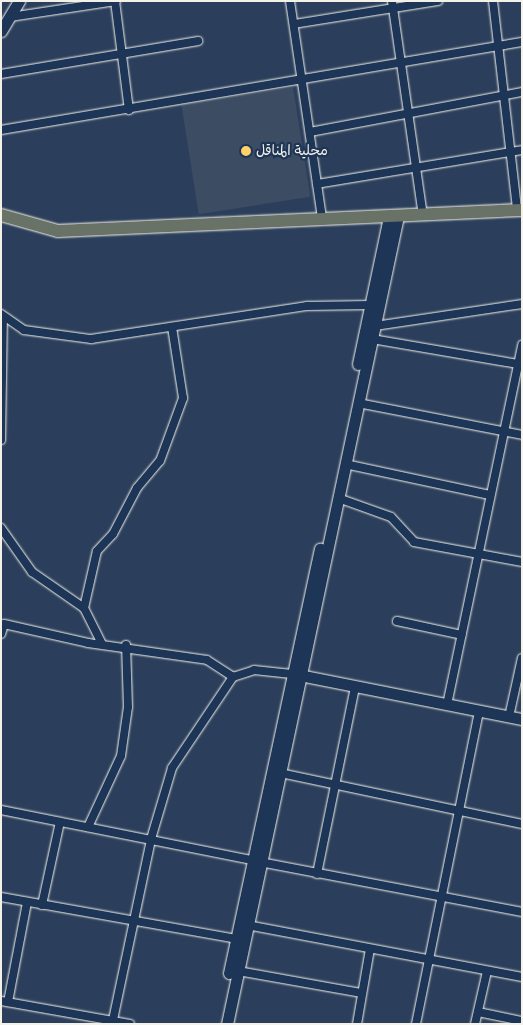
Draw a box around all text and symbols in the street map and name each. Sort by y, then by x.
place label: محلية المناقل [256,143,328,159]
marker: محلية المناقل [240,145,252,157]

